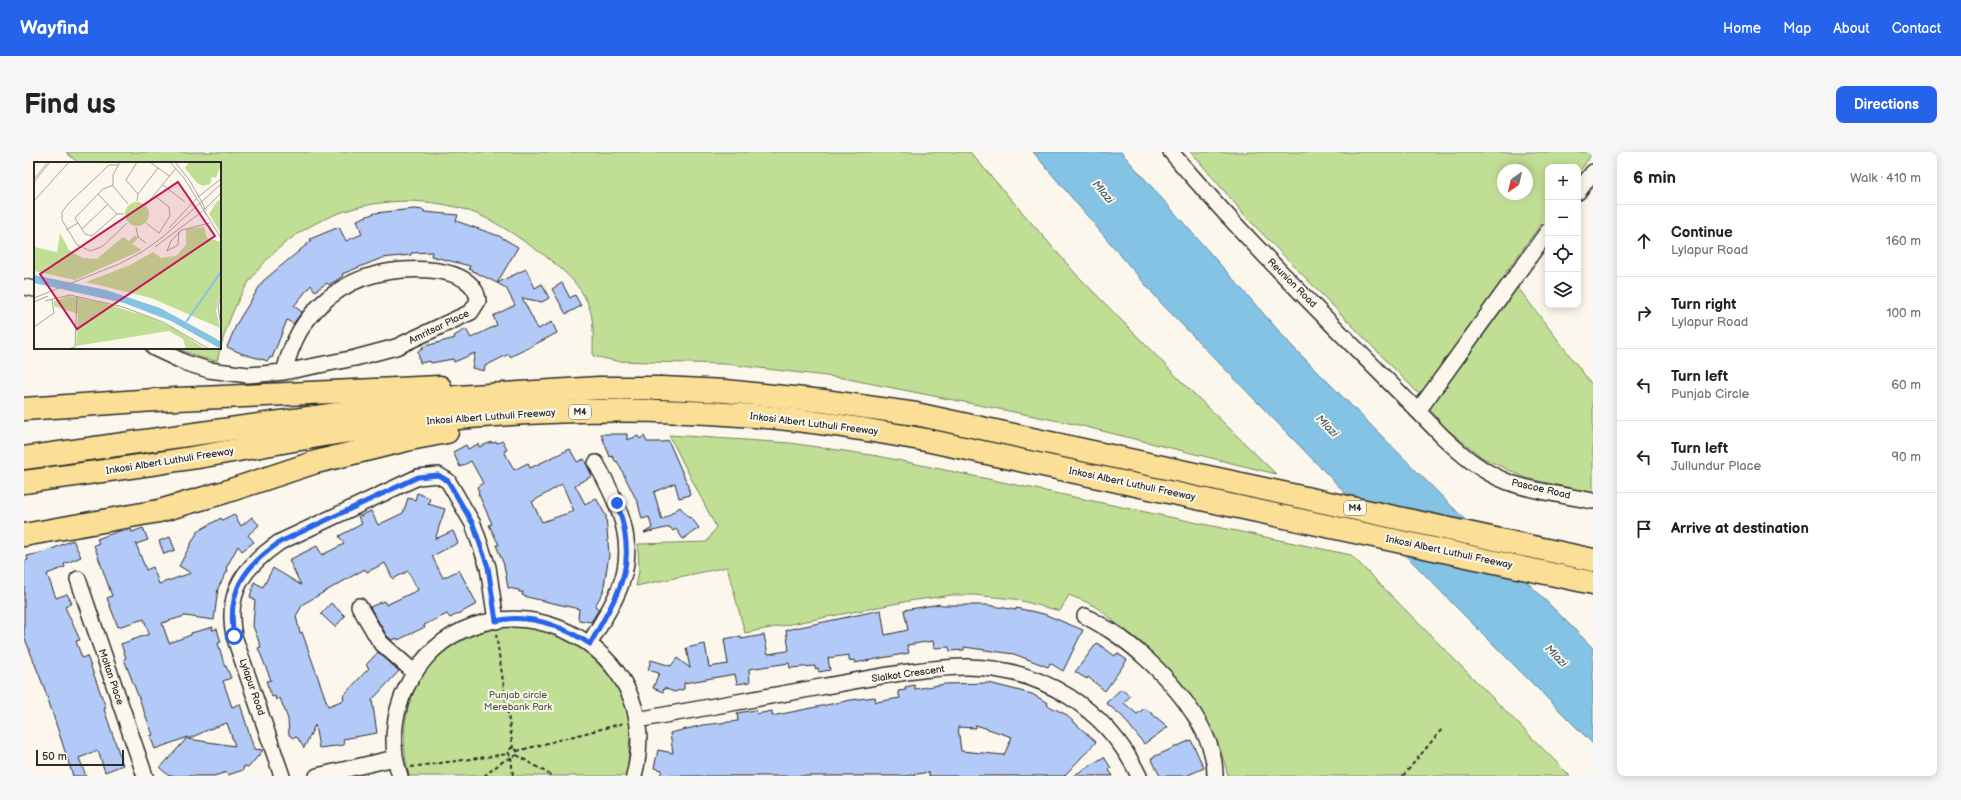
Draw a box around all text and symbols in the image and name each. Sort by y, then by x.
text: Wayfind [20,17,89,40]
text: Home [1723,20,1761,37]
text: Map [1783,20,1811,37]
text: About [1833,20,1870,37]
text: Contact [1892,20,1941,37]
button: Directions [1836,86,1937,123]
text: Find us [24,88,116,121]
inset map [34,162,221,349]
north arrow [1497,164,1533,200]
map controls [1545,164,1581,308]
button: + [1545,164,1581,200]
text: 6 min [1633,168,1676,188]
text: Walk · 410 m [1850,170,1921,186]
water label: Mlazi [1090,178,1117,207]
button: − [1545,200,1581,236]
text: Continue [1671,223,1733,242]
icon: ahead [1633,230,1655,252]
text: 160 m [1886,233,1921,249]
button: locate [1545,236,1581,272]
text: Lylapur Road [1671,242,1748,258]
street label: Reunion Road [1265,256,1319,310]
button: layers [1545,272,1581,308]
text: Turn right [1671,295,1736,314]
icon: right [1633,302,1655,324]
text: 100 m [1886,305,1921,321]
street label: Amritsar Place [407,307,471,347]
text: Lylapur Road [1671,314,1748,330]
text: Turn left [1671,367,1728,386]
icon: left [1633,374,1655,396]
text: 60 m [1891,377,1921,393]
text: Punjab Circle [1671,386,1749,402]
road number: M4 [569,405,591,419]
street label: Inkosi Albert Luthuli Freeway [426,406,556,427]
street label: Inkosi Albert Luthuli Freeway [749,410,879,438]
water label: Mlazi [1313,412,1341,440]
text: Turn left [1671,439,1728,458]
street label: Inkosi Albert Luthuli Freeway [105,445,235,477]
icon: left [1633,446,1655,468]
text: 90 m [1892,449,1921,465]
text: Jullundur Place [1671,458,1761,474]
street label: Inkosi Albert Luthuli Freeway [1068,465,1197,503]
street label: Pascoe Road [1510,476,1572,502]
route end [608,494,626,512]
road number: M4 [1344,501,1366,515]
icon: arrive [1633,518,1655,540]
text: Arrive at destination [1671,519,1809,538]
street label: Inkosi Albert Luthuli Freeway [1385,533,1514,571]
route start [225,627,243,645]
water label: Mlazi [1542,642,1570,670]
street label: Moltan Place [96,647,126,707]
street label: Lylapur Road [237,657,267,717]
street label: Sialkot Crescent [871,663,945,685]
park label: Punjab circle Merebank Park [484,689,552,713]
scale bar [36,748,124,767]
text: 50 m [42,750,67,763]

